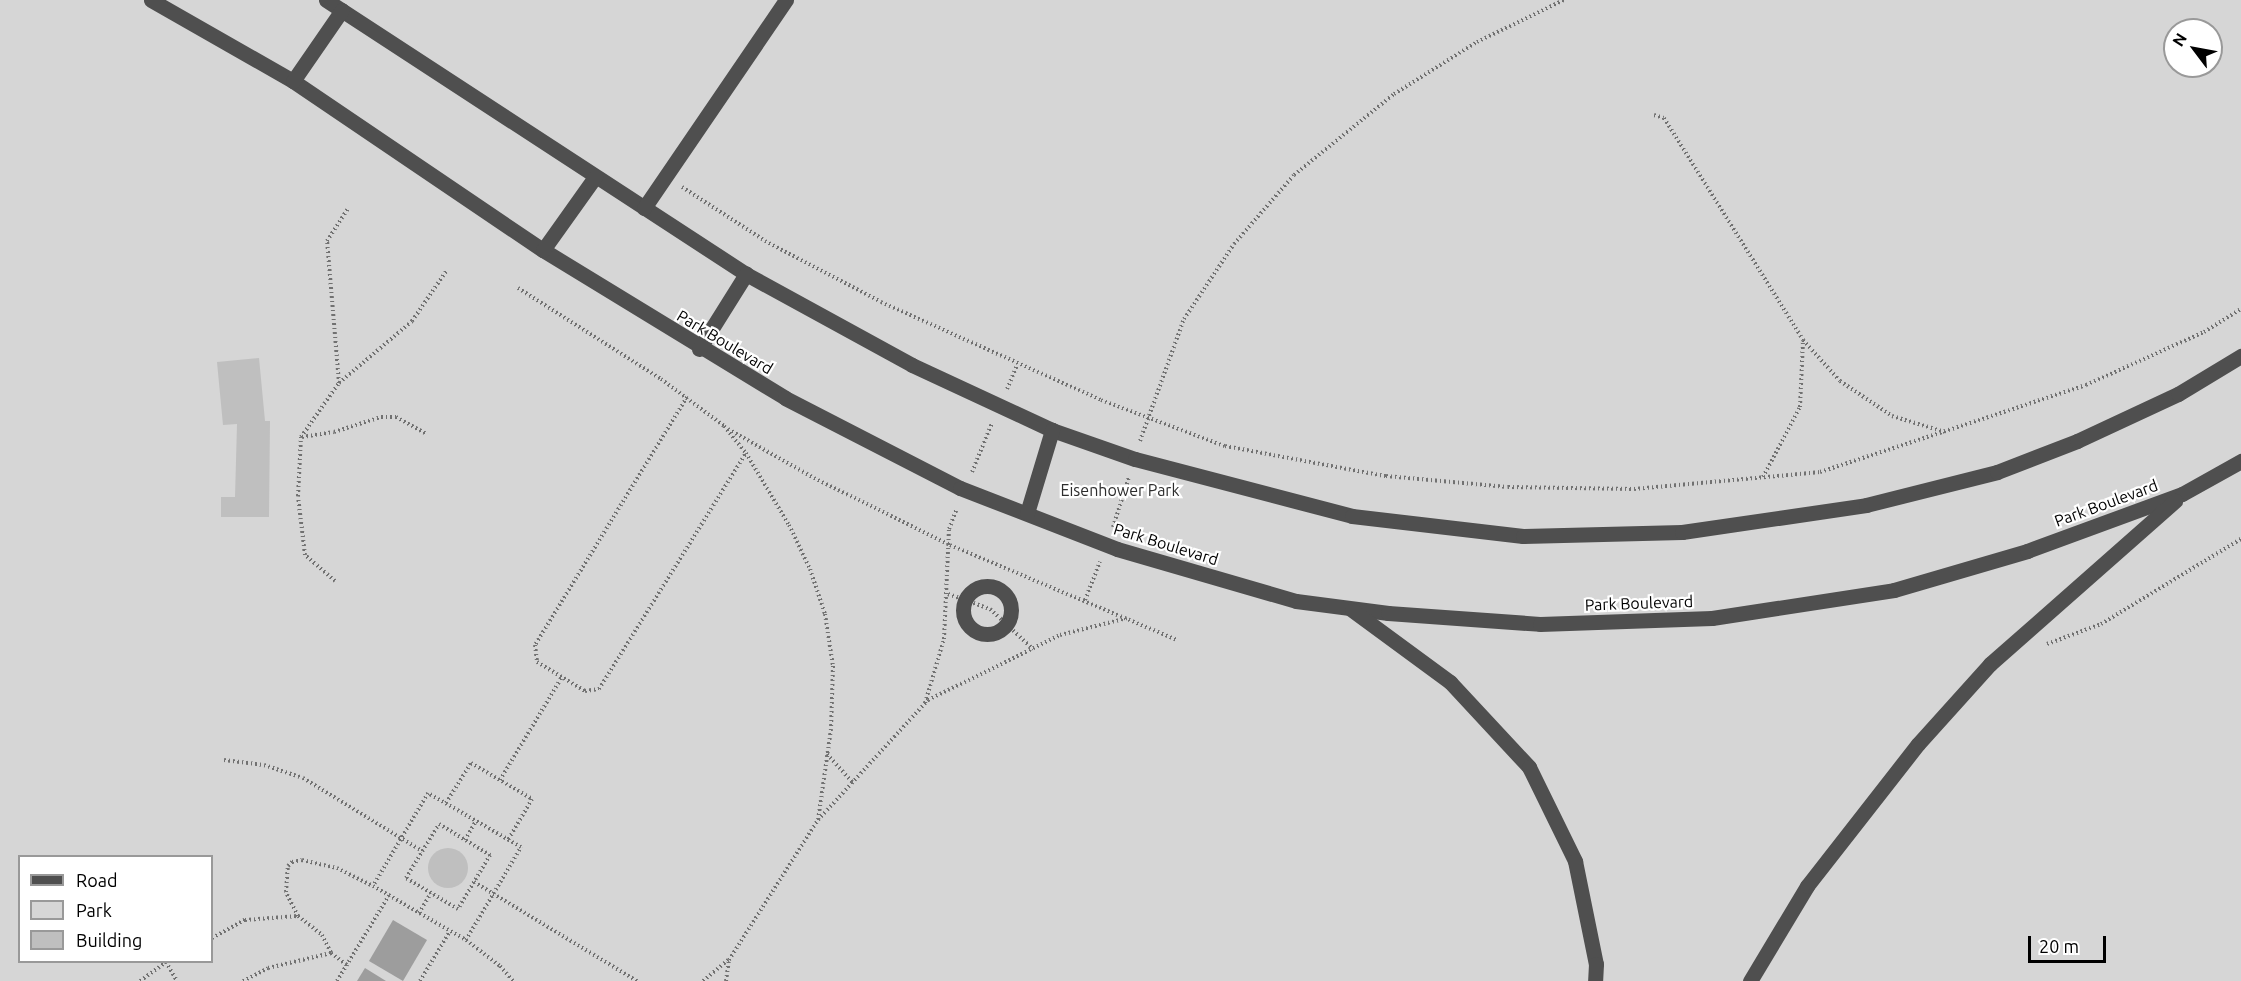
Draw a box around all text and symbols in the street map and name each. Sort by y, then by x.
north arrow [2163,18,2223,78]
text: N [2169,30,2190,49]
street label: Park Boulevard [674,306,776,378]
street label: Park Boulevard [2052,475,2160,531]
park label: Eisenhower Park [1060,480,1180,500]
street label: Park Boulevard [1111,519,1221,569]
street label: Park Boulevard [1584,592,1694,614]
legend [18,855,213,963]
text: Road [76,870,118,890]
text: Park [76,900,112,920]
scale bar [2031,924,2109,962]
text: Building [76,930,142,950]
text: 20 m [2039,936,2079,956]

